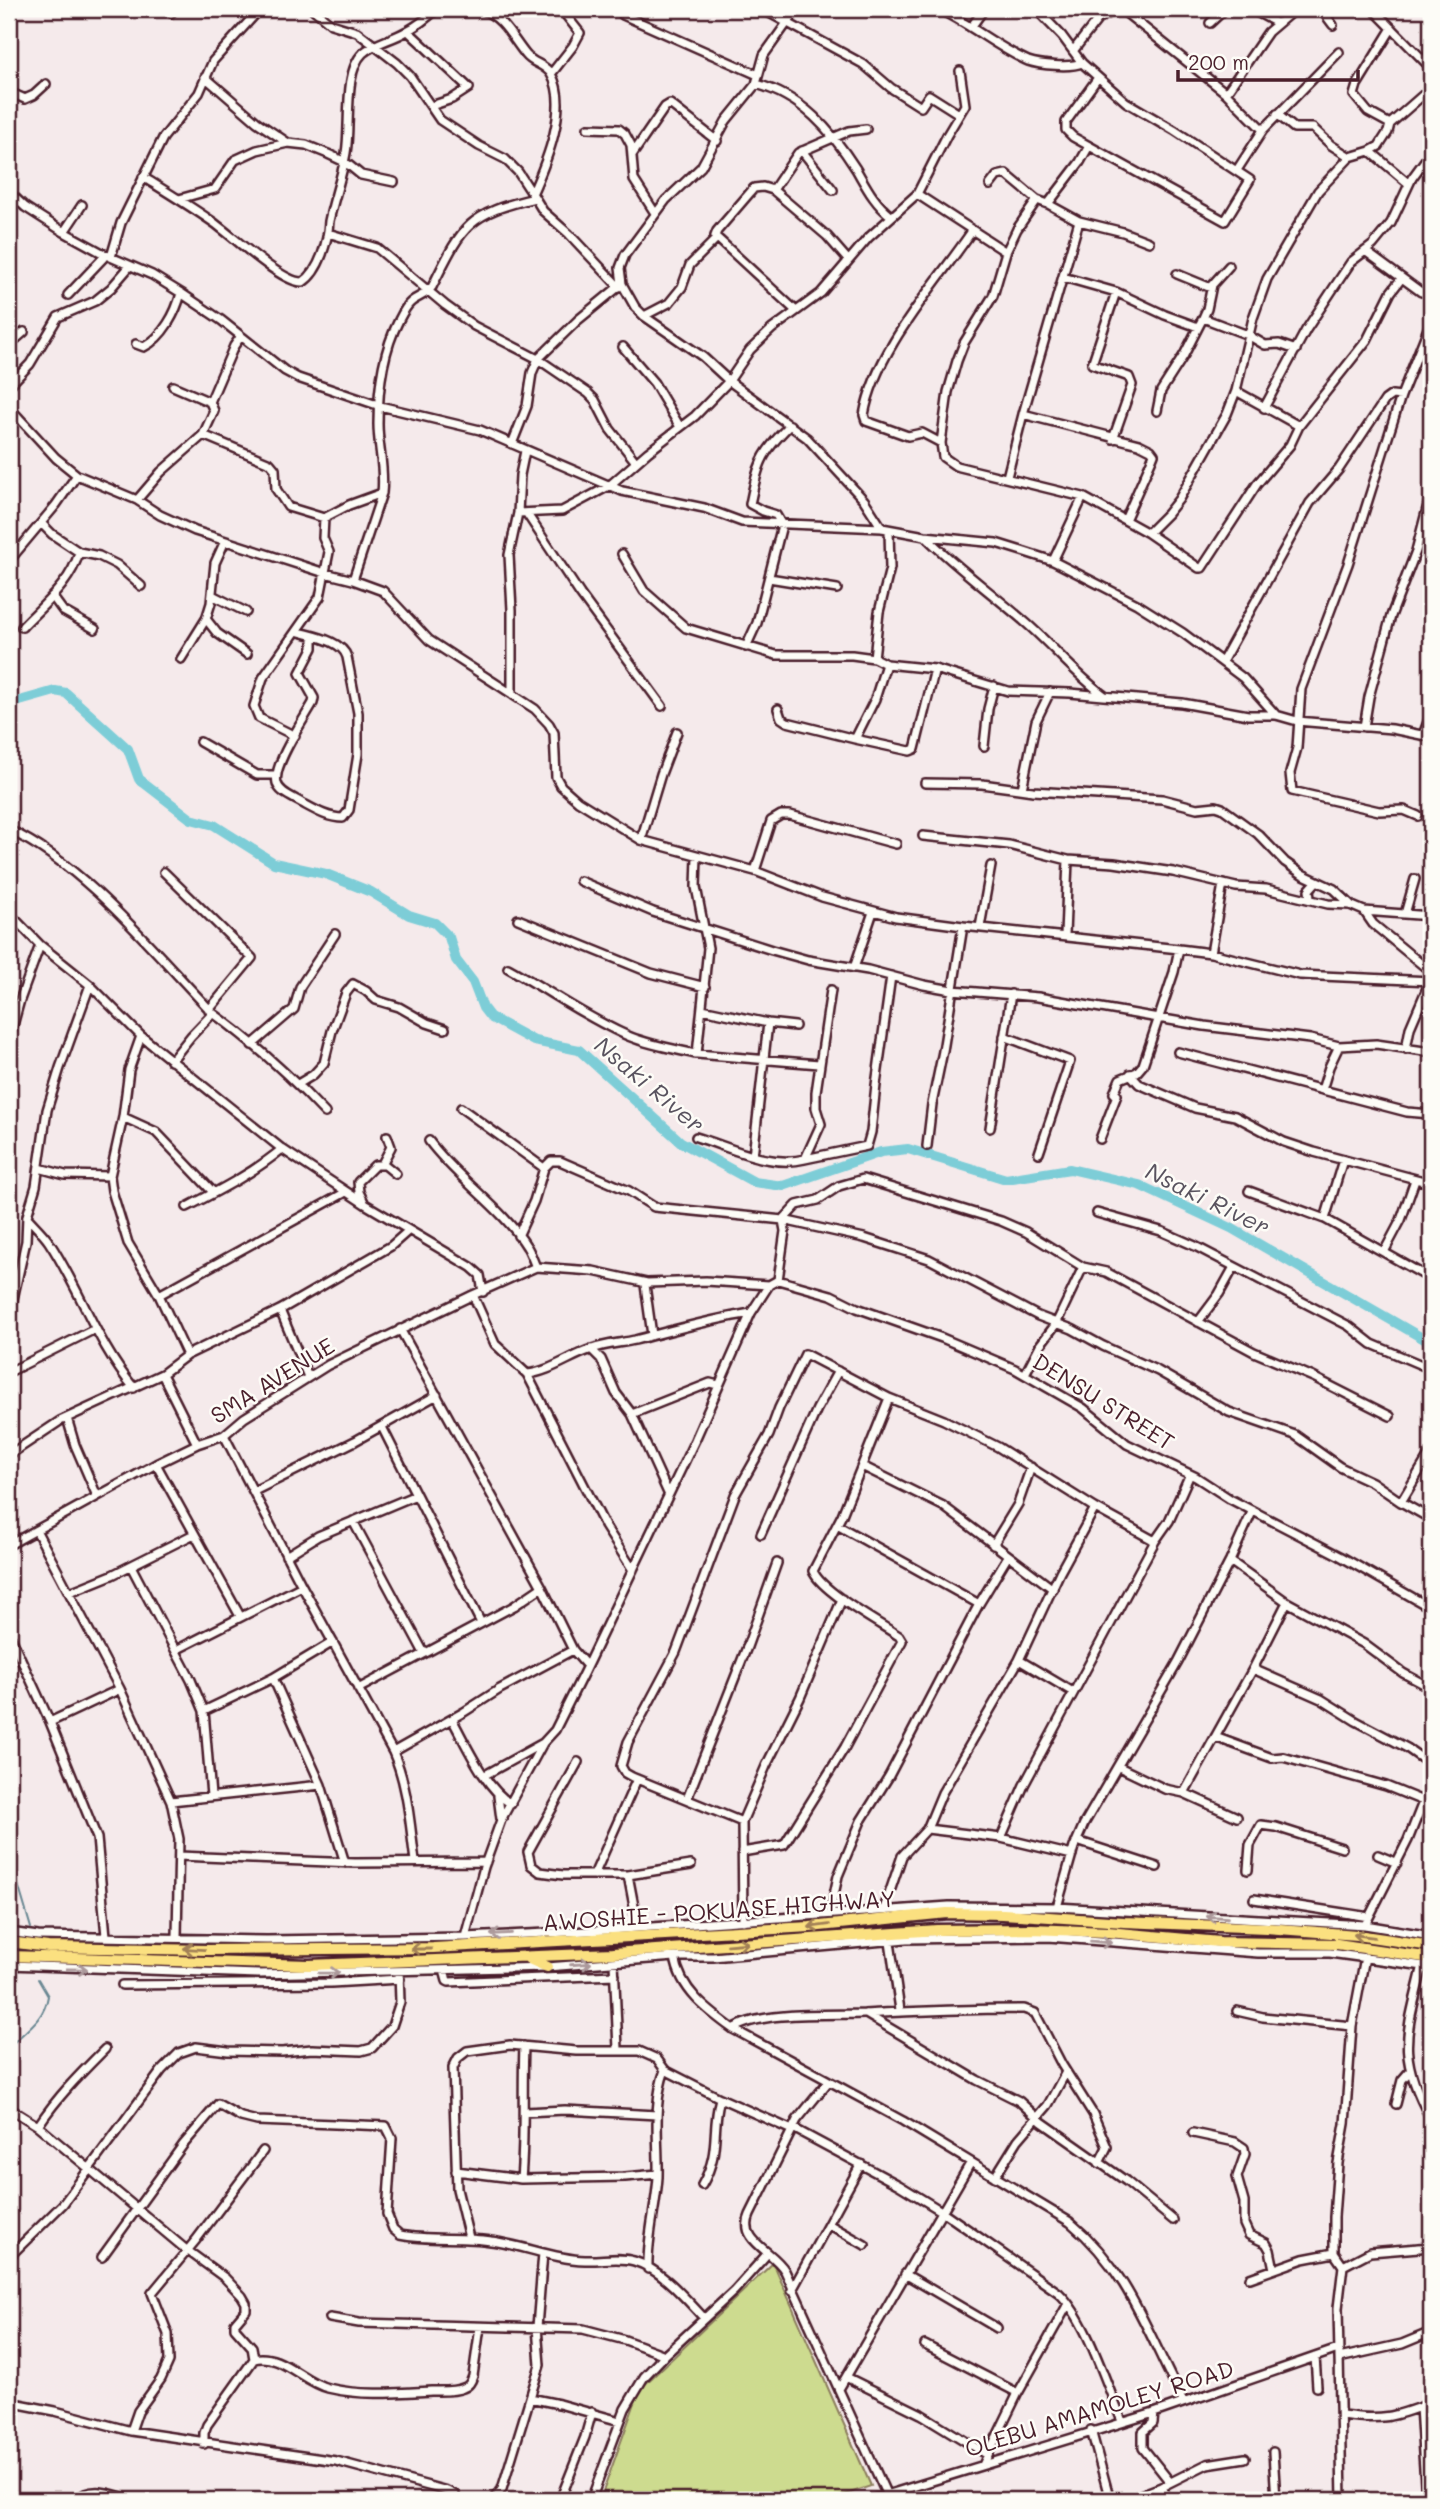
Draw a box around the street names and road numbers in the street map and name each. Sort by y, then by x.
street label: SMA AVENUE [204,1330,340,1430]
street label: DENSU STREET [1028,1346,1180,1456]
street label: AWOSHIE - POKUASE HIGHWAY [542,1883,896,1937]
street label: OLEBU AMAMOLEY ROAD [961,2353,1237,2463]

